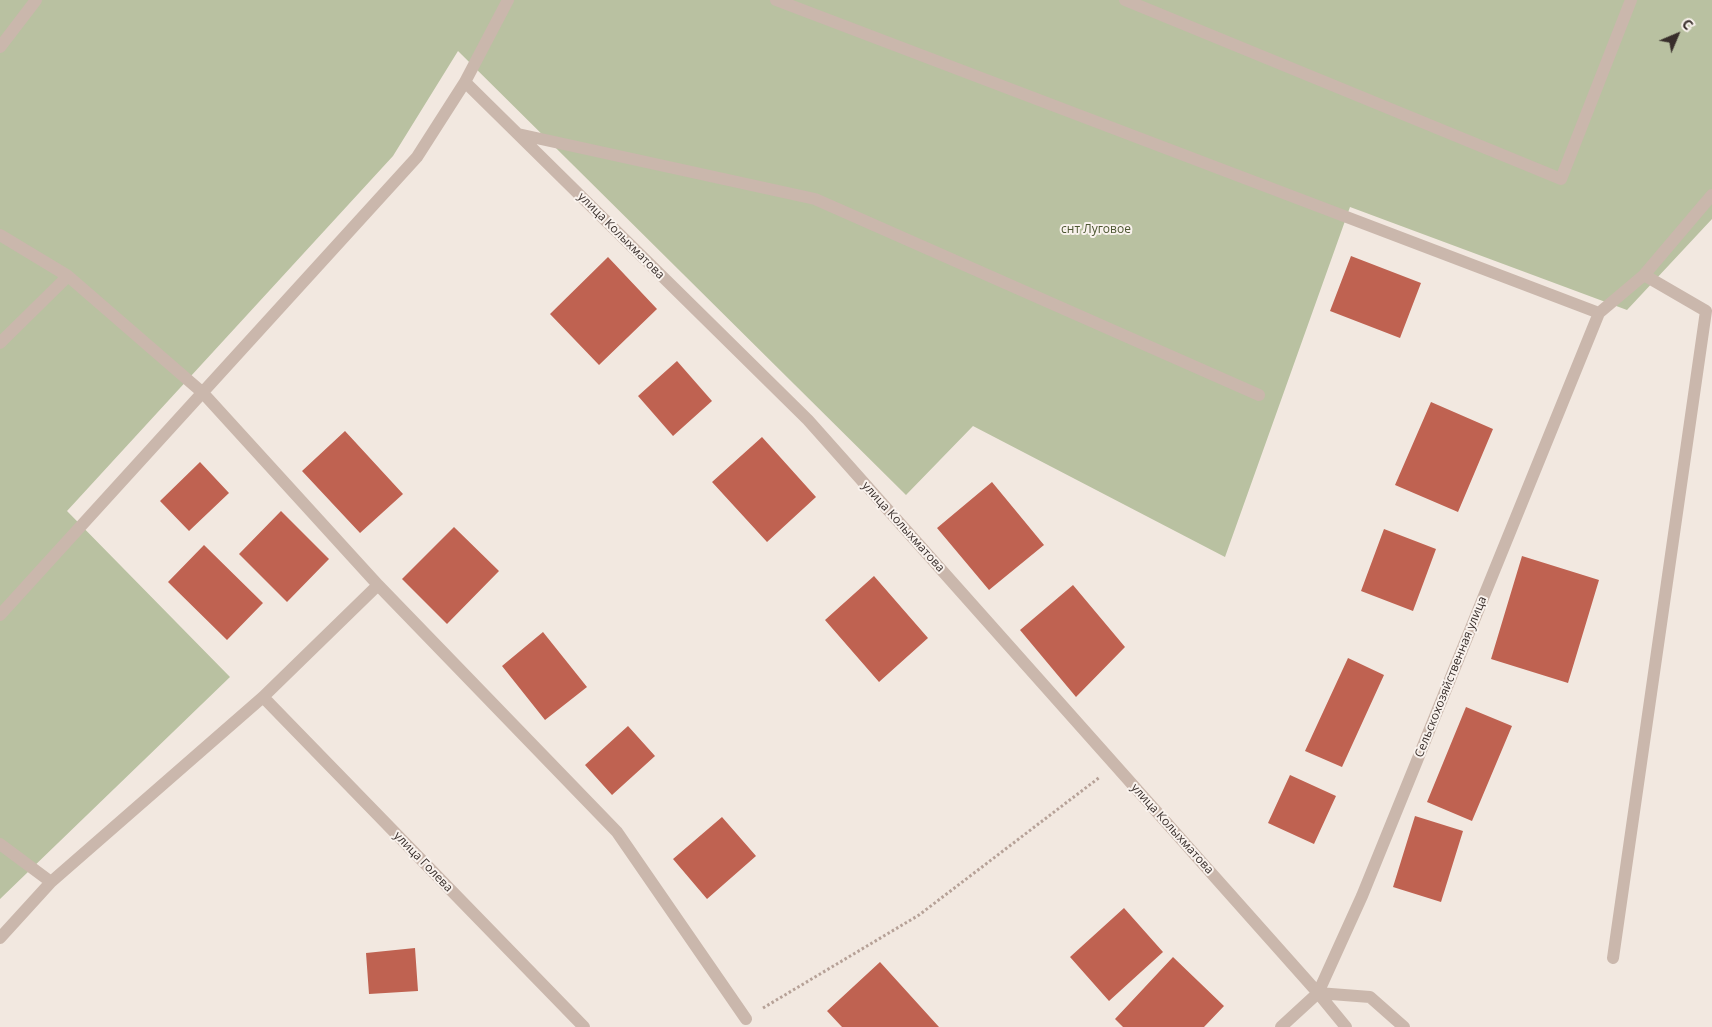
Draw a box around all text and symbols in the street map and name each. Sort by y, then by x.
north arrow [1652,10,1702,60]
text: С [1678,14,1698,34]
street label: улица Колыхматова [575,190,667,282]
park label: снт Луговое [1061,223,1131,237]
street label: улица Колыхматова [859,479,947,575]
street label: Сельскохозяйственная улица [1412,594,1490,760]
street label: улица Колыхматова [1128,781,1216,877]
street label: улица Голева [391,829,455,895]

